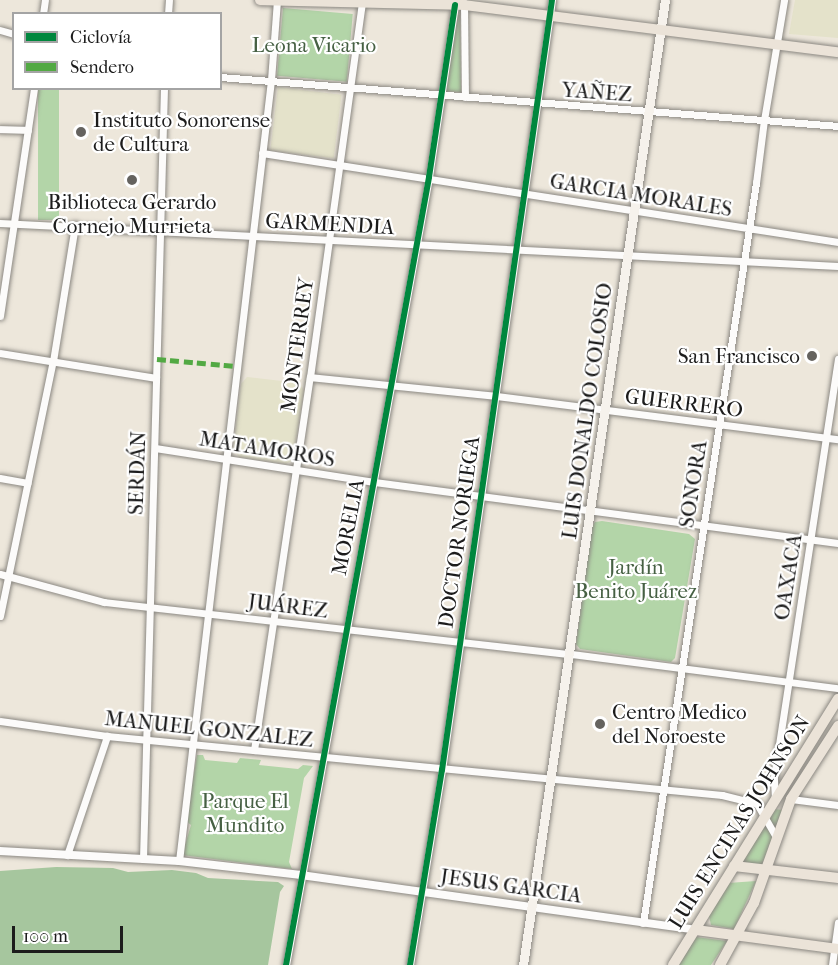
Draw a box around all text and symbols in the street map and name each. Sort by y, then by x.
legend [12,12,222,90]
text: Ciclovía [70,27,131,48]
park label: Leona Vicario [252,32,376,58]
text: Sendero [70,57,134,78]
street label: YAÑEZ [561,77,633,107]
place label: Instituto Sonorense de Cultura [93,107,270,157]
marker: Instituto Sonorense de Cultura [74,125,88,139]
street label: GARCIA MORALES [548,168,734,222]
marker: Biblioteca Gerardo Cornejo Murrieta [125,173,139,187]
place label: Biblioteca Gerardo Cornejo Murrieta [48,189,216,239]
street label: GARMENDIA [265,208,395,240]
street label: MONTERREY [275,276,319,414]
street label: LUIS DONALDO COLOSIO [557,281,617,541]
place label: San Francisco [678,343,800,369]
marker: San Francisco [805,349,819,363]
street label: GUERRERO [624,383,744,423]
street label: MATAMOROS [197,426,337,472]
street label: SERDÁN [123,431,151,515]
street label: DOCTOR NORIEGA [433,434,485,630]
street label: SONORA [674,439,712,529]
street label: MORELIA [326,477,370,577]
street label: OAXACA [769,532,807,622]
park label: Jardín Benito Juárez [575,554,697,604]
street label: JUÁREZ [247,589,329,623]
place label: Centro Medico del Noroeste [612,699,747,749]
street label: MANUEL GONZALEZ [103,706,315,752]
street label: LUIS ENCINAS JOHNSON [663,711,815,933]
marker: Centro Medico del Noroeste [593,717,607,731]
park label: Parque El Mundito [201,788,289,838]
street label: JESUS GARCIA [439,864,583,908]
scale bar [15,914,126,952]
text: 100 m [23,926,68,947]

